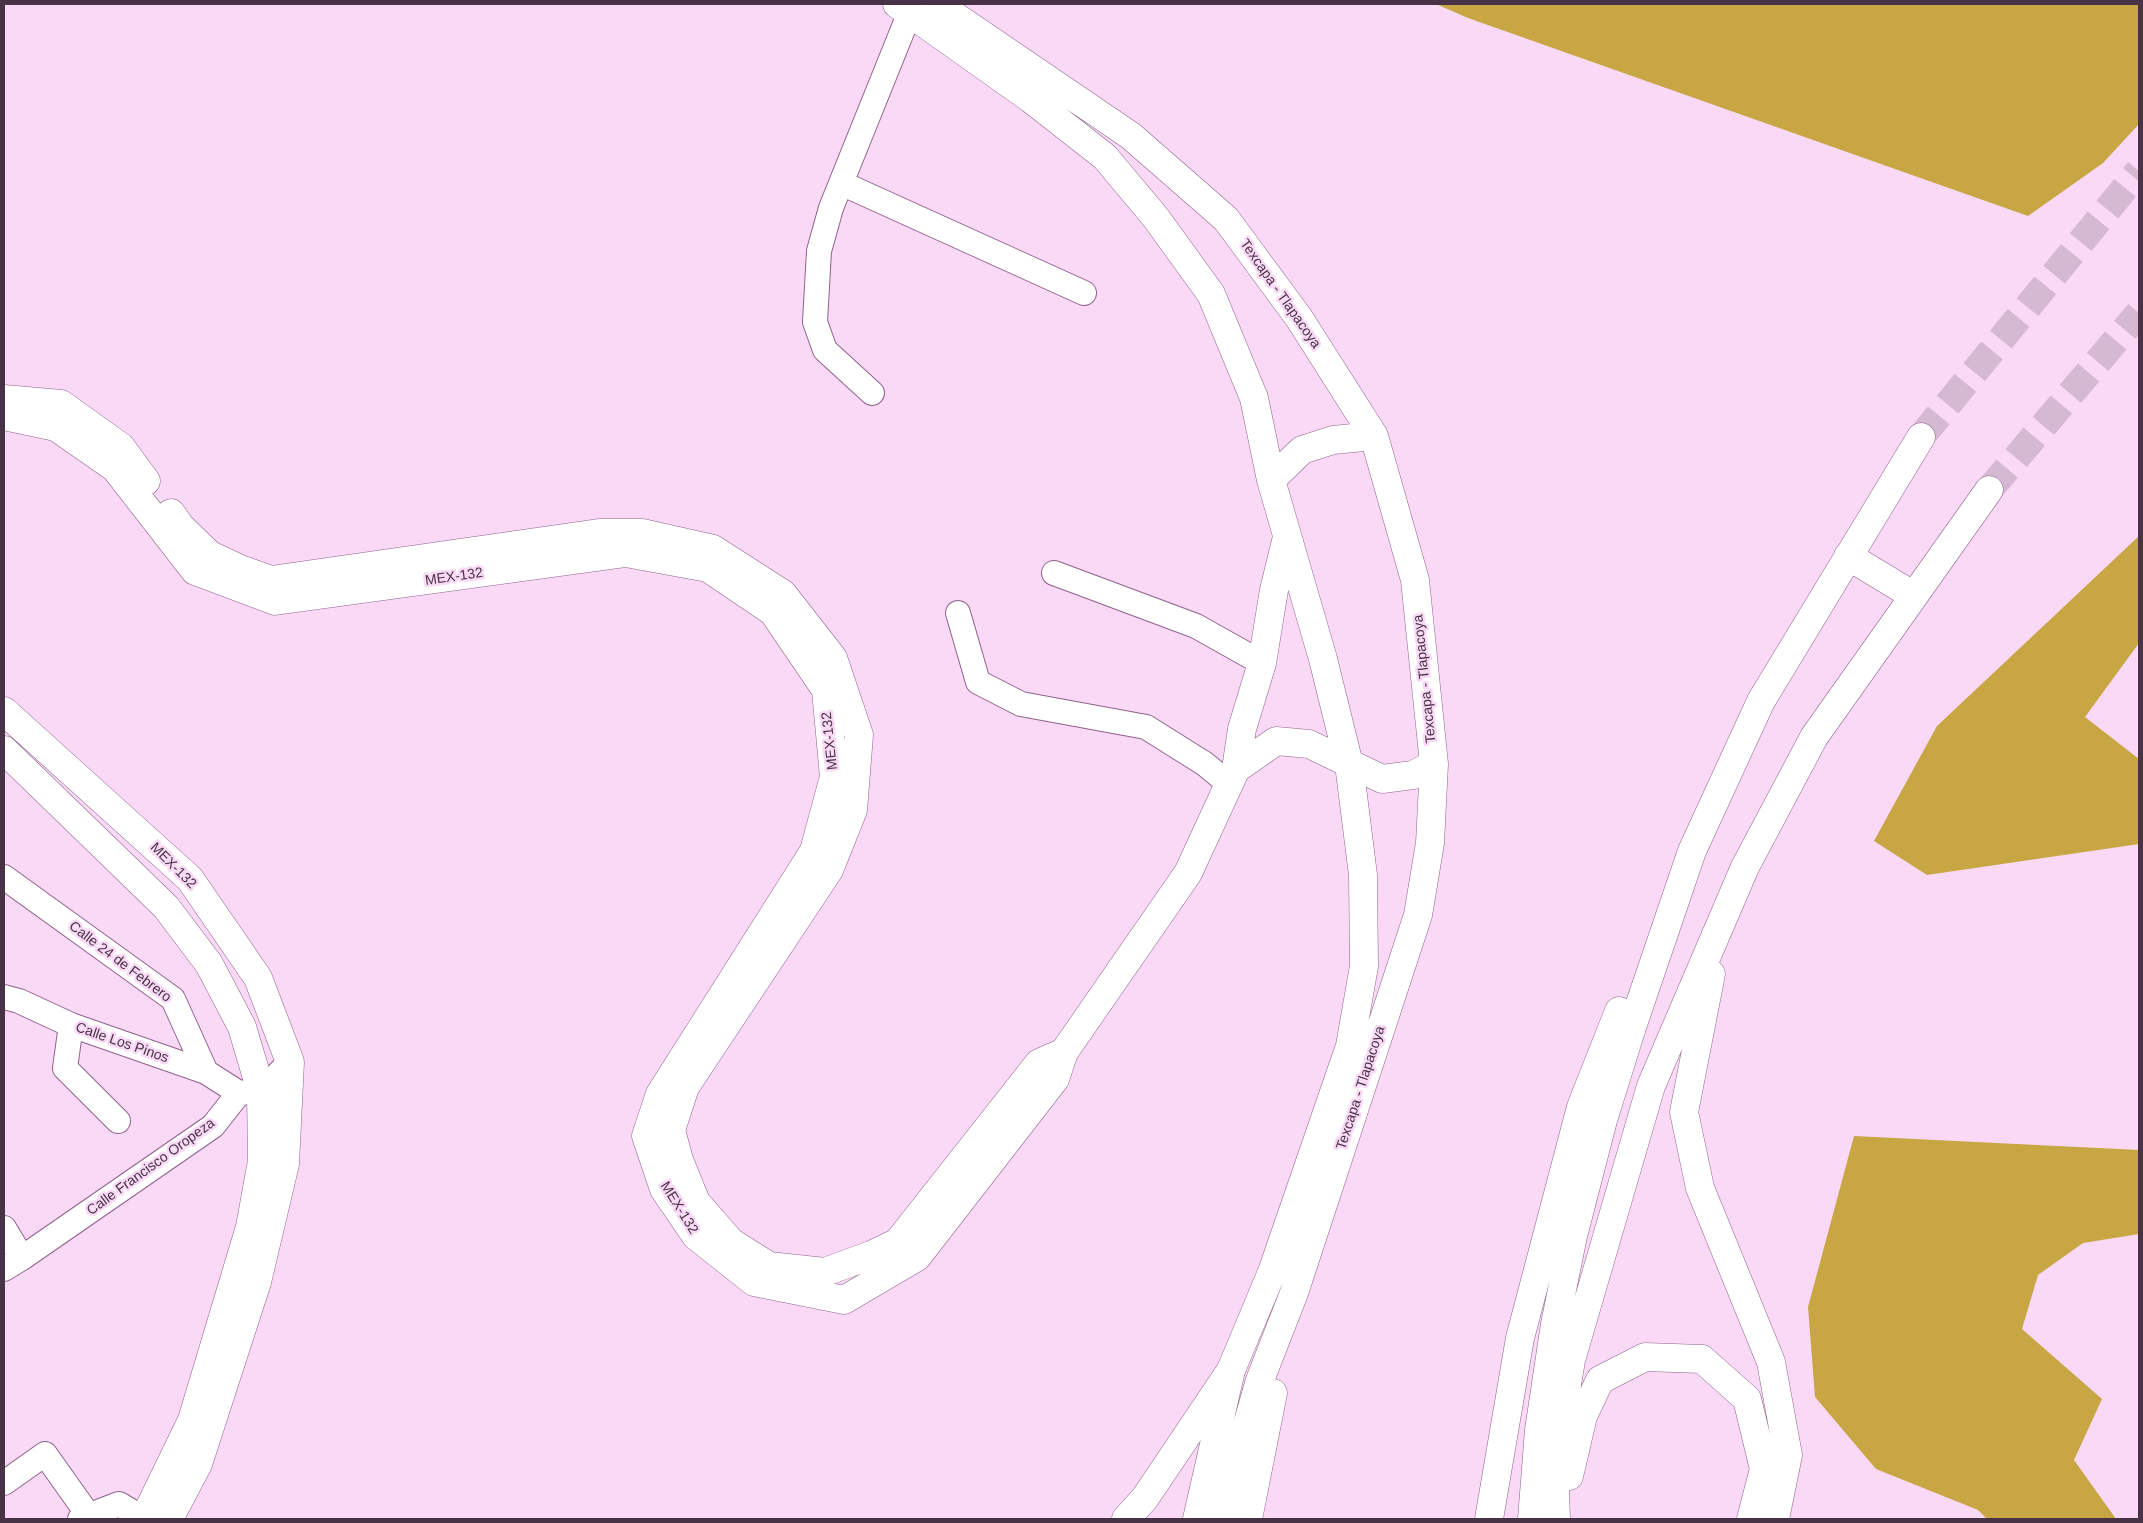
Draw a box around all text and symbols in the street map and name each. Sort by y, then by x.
street label: Texcapa - Tlapacoya [1236,236,1324,352]
street label: MEX-132 [424,565,484,589]
street label: Texcapa - Tlapacoya [1410,614,1440,744]
street label: MEX-132 [819,711,841,771]
street label: MEX-132 [146,839,200,893]
street label: Calle 24 de Febrero [66,918,174,1006]
street label: Calle Los Pinos [73,1019,171,1067]
street label: Texcapa - Tlapacoya [1333,1024,1389,1152]
street label: Calle Francisco Oropeza [84,1115,218,1219]
street label: MEX-132 [656,1179,702,1237]

